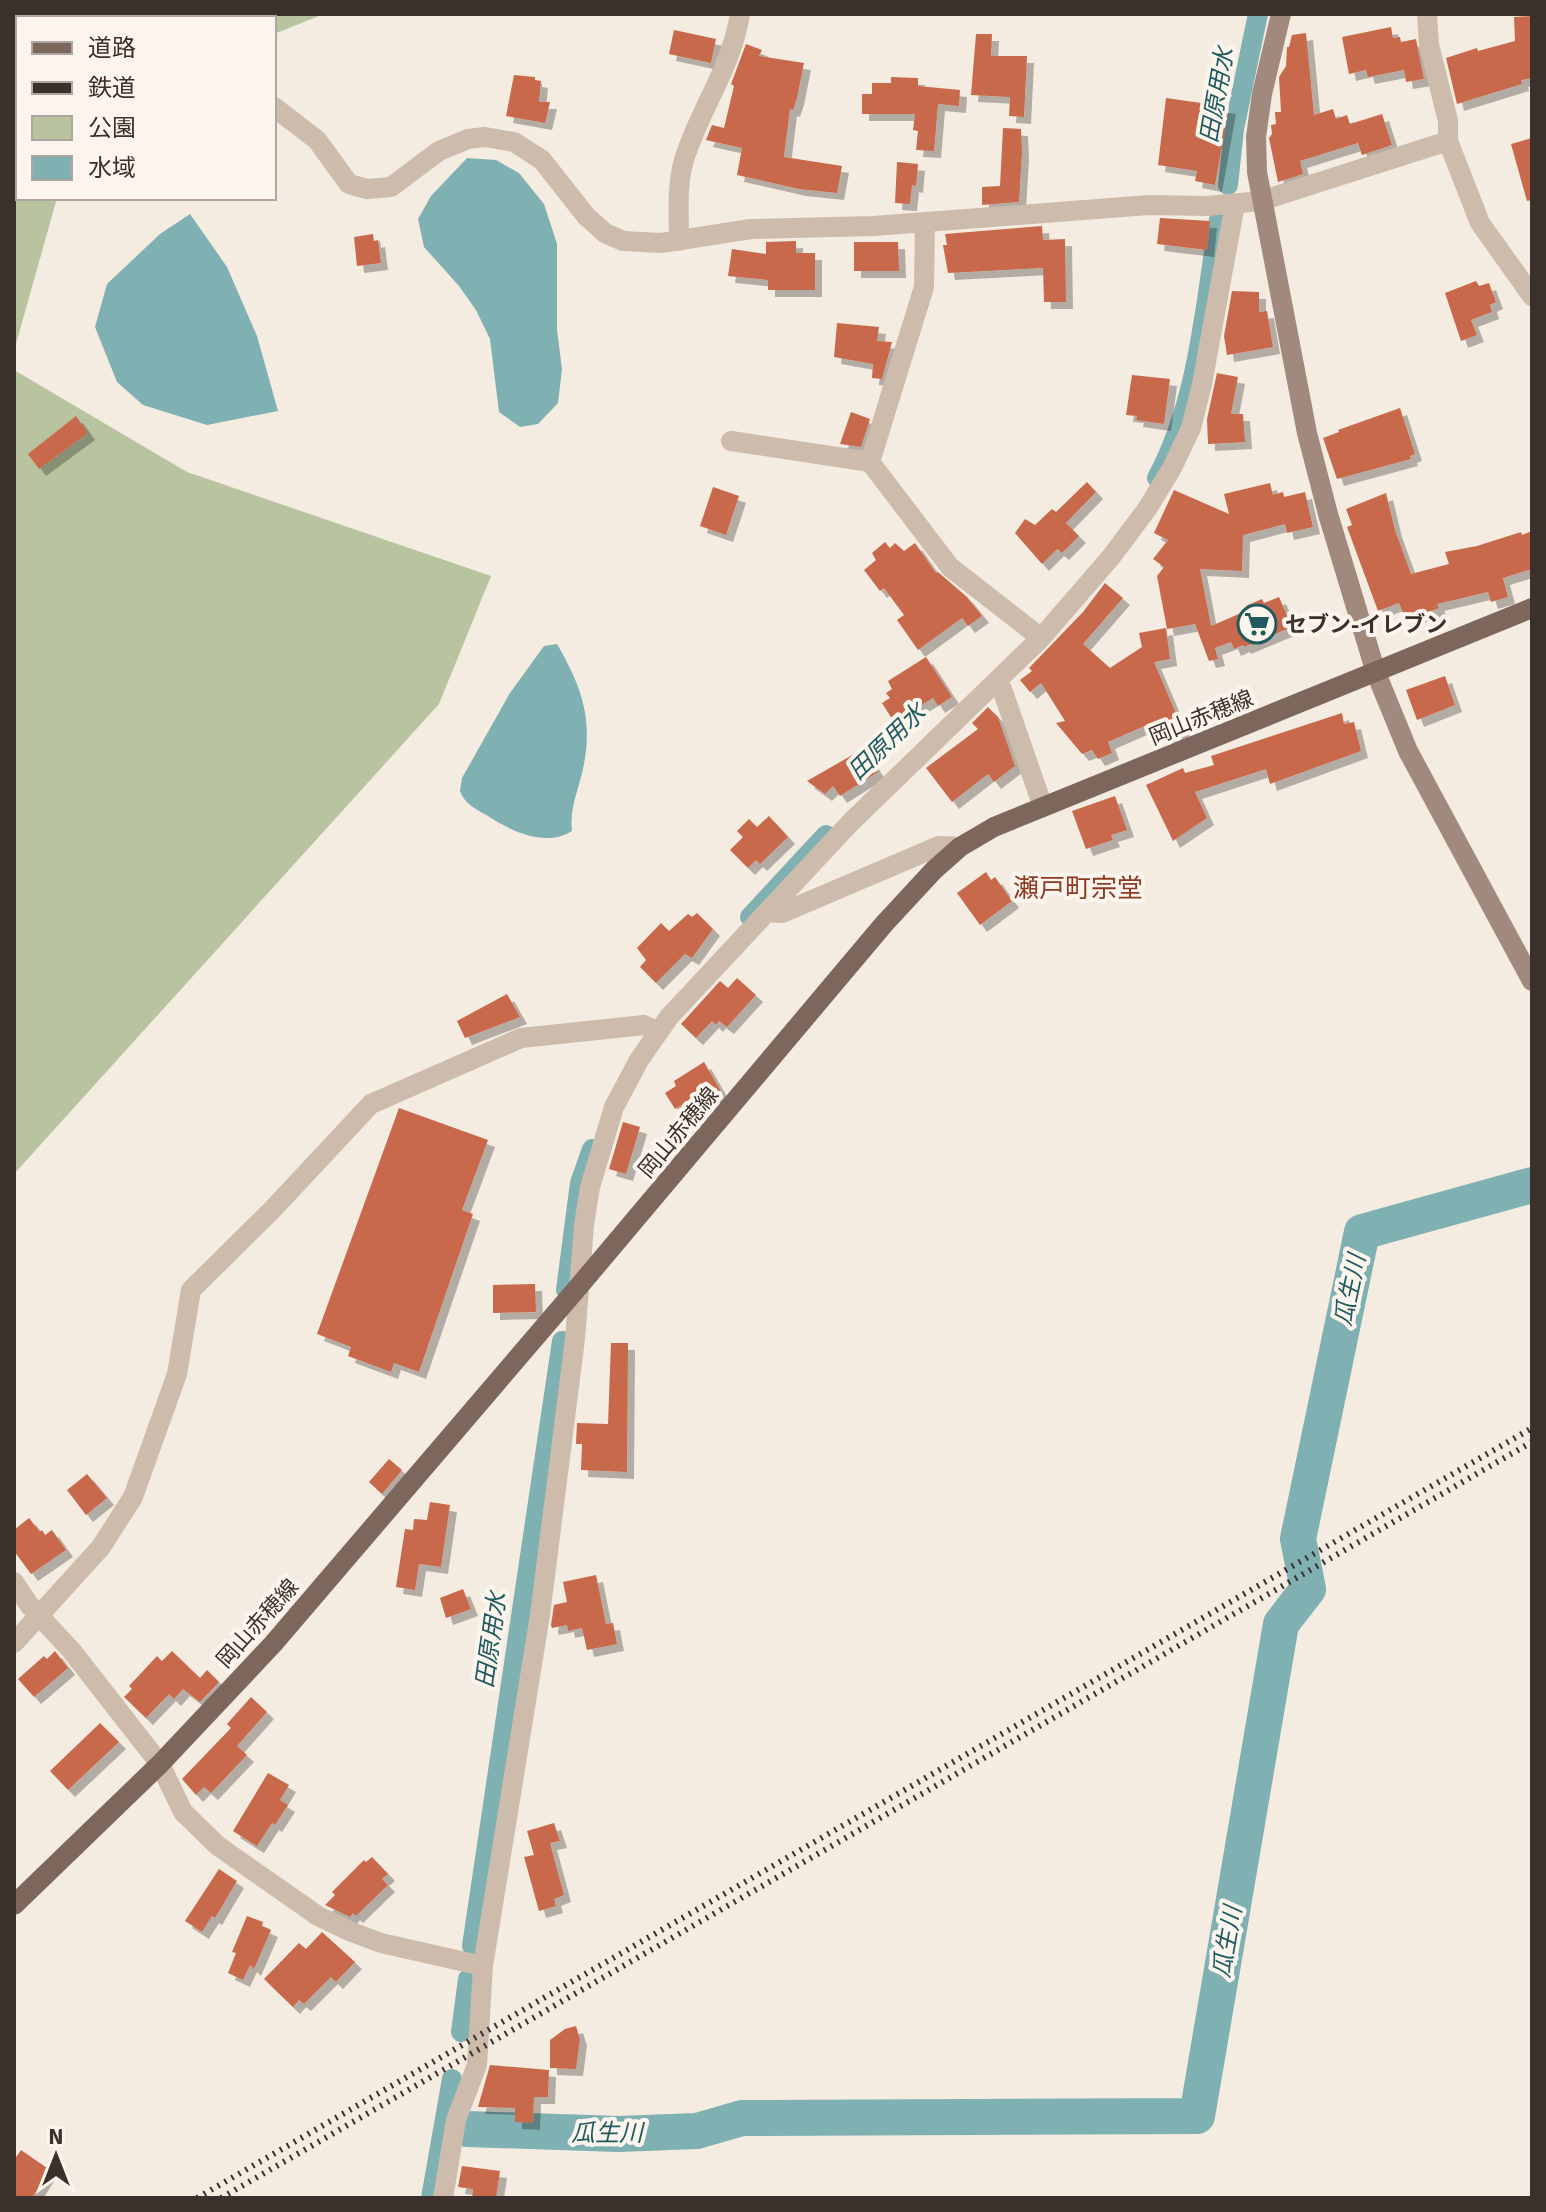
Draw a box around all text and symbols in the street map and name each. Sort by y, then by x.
legend [16,16,276,200]
text: 道路 [88,33,136,63]
water label: 田原用水 [1194,42,1241,145]
text: 鉄道 [88,73,136,103]
text: 公園 [88,113,136,143]
text: 水域 [88,153,136,183]
supermarket icon: セブン-イレブン [1236,603,1278,645]
place label: セブン-イレブン [1285,611,1447,638]
street label: 岡山赤穂線 [1145,684,1257,751]
water label: 田原用水 [842,696,934,786]
district label: 瀬戸町宗堂 [1013,873,1143,905]
street label: 岡山赤穂線 [633,1082,724,1183]
water label: 瓜生川 [1328,1249,1373,1328]
street label: 岡山赤穂線 [211,1573,304,1673]
water label: 田原用水 [469,1587,513,1690]
water label: 瓜生川 [1206,1901,1249,1980]
north arrow [16,2116,96,2196]
water label: 瓜生川 [571,2118,646,2148]
text: N [48,2123,64,2150]

